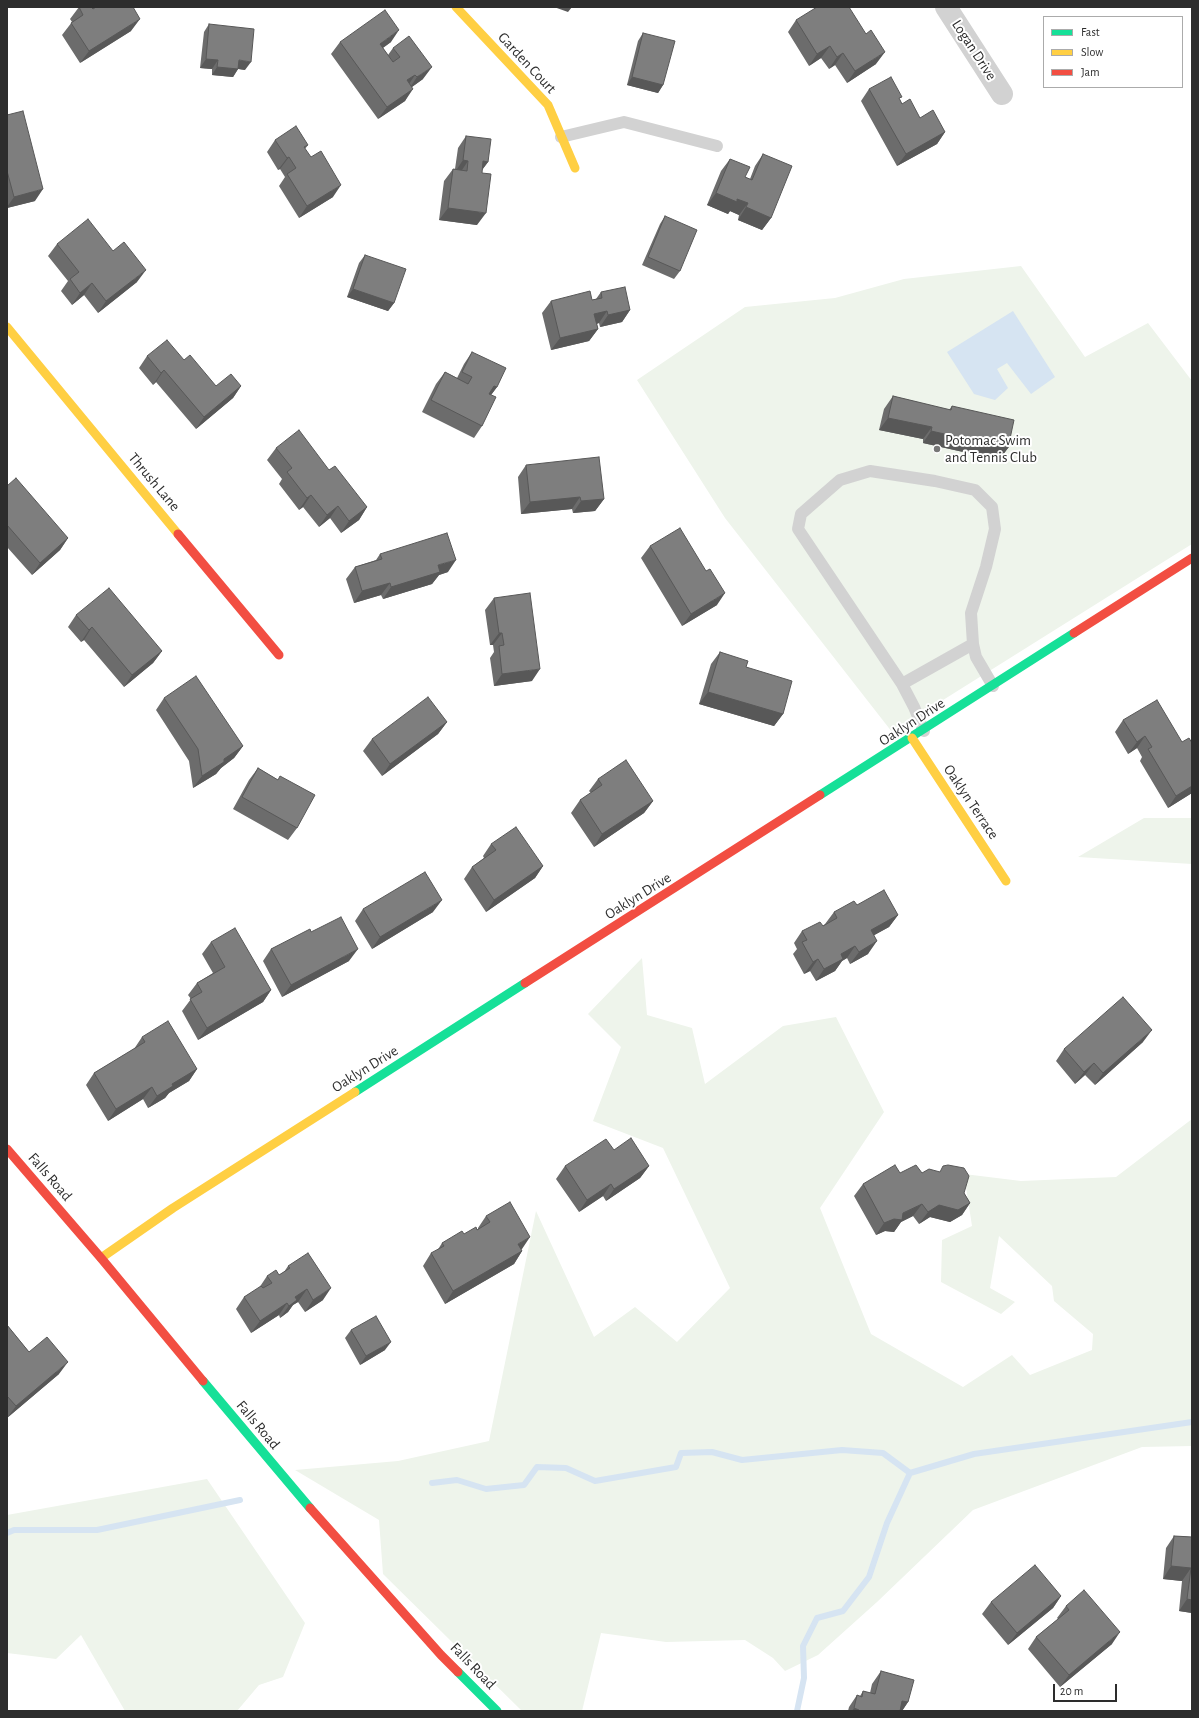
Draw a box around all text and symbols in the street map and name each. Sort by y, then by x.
street label: Logan Drive [948,16,1000,84]
legend [1043,16,1183,88]
text: Fast [1081,26,1100,38]
street label: Garden Court [494,29,560,97]
text: Slow [1081,46,1103,58]
text: Jam [1081,66,1100,78]
place label: Potomac Swim and Tennis Club [945,431,1037,466]
marker: Potomac Swim and Tennis Club [932,444,942,454]
street label: Thrush Lane [124,449,184,515]
street label: Oaklyn Drive [876,694,948,750]
street label: Oaklyn Terrace [939,761,1003,843]
street label: Oaklyn Drive [602,869,674,923]
street label: Oaklyn Drive [329,1042,401,1096]
street label: Falls Road [24,1149,76,1205]
street label: Falls Road [232,1397,284,1453]
street label: Falls Road [446,1639,500,1693]
scale bar [1055,1676,1119,1702]
text: 20 m [1060,1685,1083,1697]

